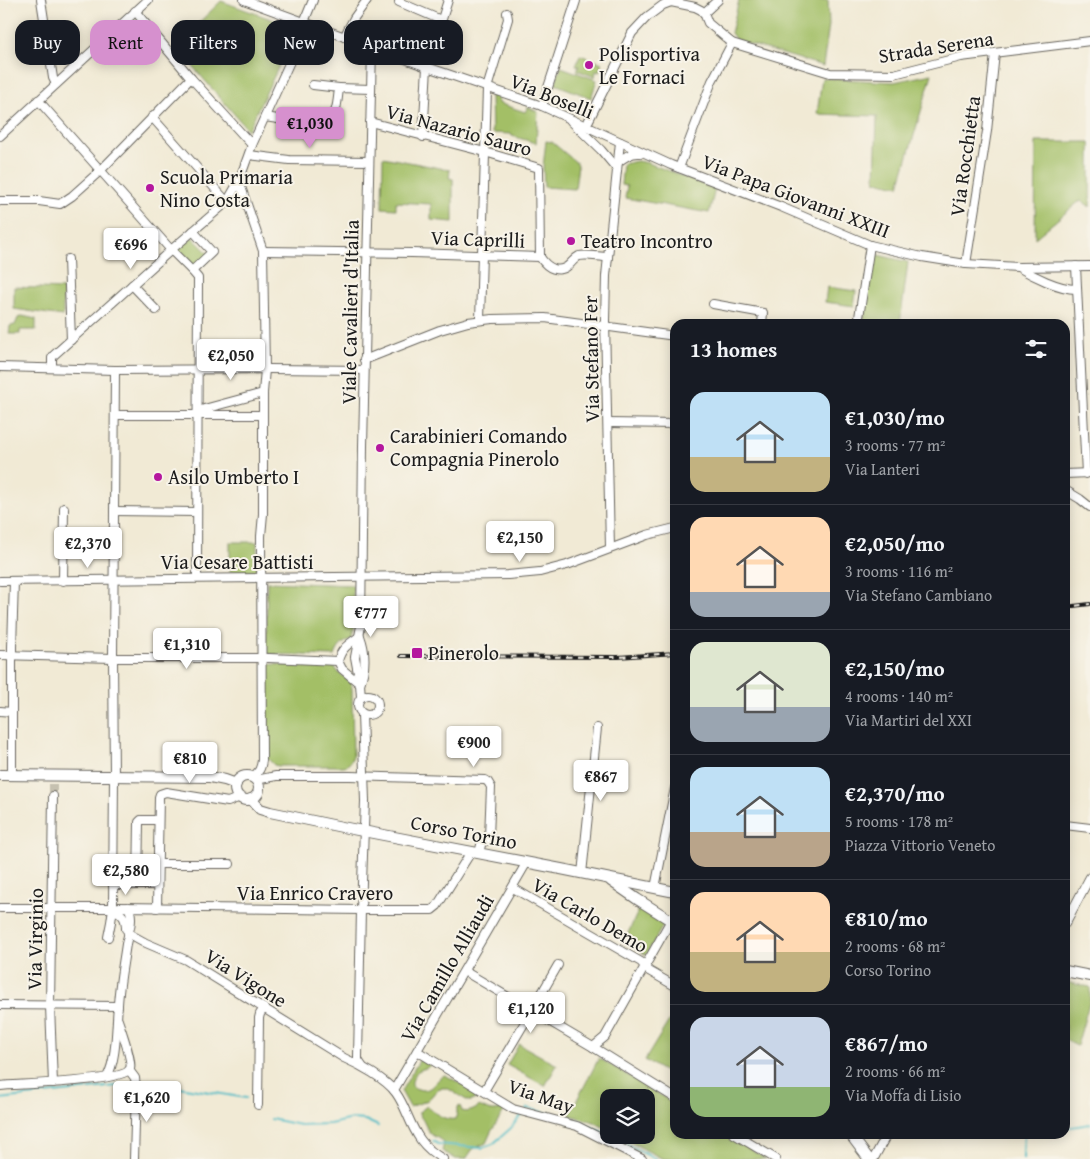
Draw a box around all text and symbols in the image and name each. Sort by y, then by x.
chip: Buy [15,20,80,65]
chip: Rent [90,20,161,65]
chip: Filters [171,20,255,65]
chip: New [265,20,334,65]
chip: Apartment [344,20,463,65]
street label: Strada Serena [876,23,996,70]
place label: Polisportiva Le Fornaci [599,39,701,91]
marker: Polisportiva Le Fornaci [583,59,595,71]
street label: Via Boselli [506,66,599,126]
street label: Via Rocchietta [942,93,987,218]
street label: Via Nazario Sauro [383,96,535,163]
pin: €1,030 [269,106,351,149]
text: €1,030 [287,111,333,135]
street label: Via Papa Giovanni XXIII [698,146,894,245]
place label: Scuola Primaria Nino Costa [160,162,293,214]
marker: Scuola Primaria Nino Costa [144,182,156,194]
street label: Viale Cavalieri d'Italia [333,219,366,405]
street label: Via Caprilli [430,222,526,255]
place label: Teatro Incontro [581,226,713,255]
pin: €696 [101,228,161,270]
text: €696 [114,232,148,256]
marker: Teatro Incontro [565,235,577,247]
street label: Via Stefano Fer [575,295,606,423]
text: 13 homes [690,334,777,365]
icon: filters [1022,335,1050,363]
pin: €2,050 [190,338,272,381]
text: €2,050 [208,343,254,367]
text: €1,030/mo [845,402,945,433]
icon: home [730,412,790,472]
place label: Carabinieri Comando Compagnia Pinerolo [390,421,567,473]
text: 3 rooms · 77 m² [845,433,945,457]
marker: Carabinieri Comando Compagnia Pinerolo [374,442,386,454]
text: Via Lanteri [845,457,920,481]
place label: Asilo Umberto I [168,462,299,491]
marker: Asilo Umberto I [152,471,164,483]
pin: €2,150 [479,520,561,563]
text: €2,150 [497,525,543,549]
pin: €2,370 [47,526,129,569]
text: €2,050/mo [845,528,945,559]
text: €2,370 [65,531,111,555]
icon: home [730,537,790,597]
street label: Via Cesare Battisti [160,547,314,576]
text: 3 rooms · 116 m² [845,559,953,583]
text: Via Stefano Cambiano [845,583,992,607]
pin: €777 [341,596,401,638]
text: €777 [354,600,388,624]
pin: €1,310 [146,628,228,670]
text: €1,310 [164,632,210,656]
place label: Pinerolo [428,638,499,667]
marker: Pinerolo [410,646,424,660]
text: €2,150/mo [845,653,945,684]
icon: home [730,662,790,722]
text: 4 rooms · 140 m² [845,684,953,708]
text: Via Martiri del XXI [845,708,972,732]
pin: €900 [444,726,504,768]
text: €900 [457,730,491,754]
pin: €810 [160,742,220,784]
text: €810 [173,746,207,770]
pin: €867 [571,760,631,802]
text: €867 [584,764,618,788]
text: €2,370/mo [845,778,945,809]
icon: home [730,787,790,847]
street label: Corso Torino [408,807,520,856]
text: 5 rooms · 178 m² [845,809,953,833]
text: Piazza Vittorio Veneto [845,833,995,857]
pin: €2,580 [85,854,167,896]
text: €2,580 [103,858,149,882]
street label: Via Carlo Demo [527,870,654,959]
street label: Via Enrico Cravero [237,878,393,907]
street label: Via Virginio [19,888,50,990]
street label: Via Camillo Alliaudi [392,888,501,1047]
text: €810/mo [845,903,928,934]
icon: home [730,912,790,972]
text: 2 rooms · 68 m² [845,934,945,958]
street label: Via Vigone [200,941,293,1014]
text: Corso Torino [845,958,931,982]
pin: €1,120 [490,992,572,1034]
text: €1,120 [508,996,554,1020]
text: €867/mo [845,1028,928,1059]
icon: home [730,1037,790,1097]
text: 2 rooms · 66 m² [845,1059,945,1083]
street label: Via May [504,1071,578,1120]
pin: €1,620 [106,1080,188,1123]
text: Via Moffa di Lisio [845,1083,962,1107]
text: €1,620 [124,1085,170,1109]
map controls [600,1089,655,1144]
button: layers [600,1089,655,1144]

